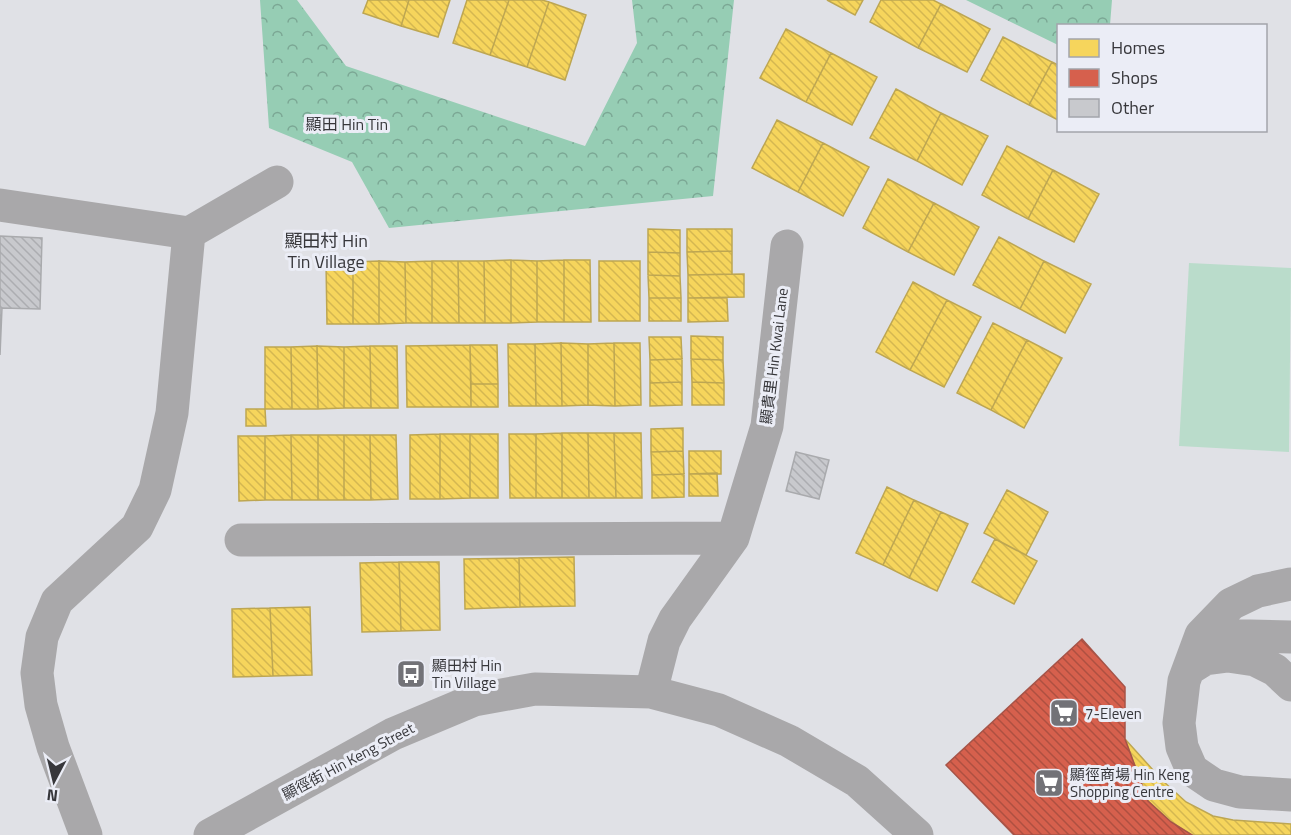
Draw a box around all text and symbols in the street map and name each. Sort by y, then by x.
legend [1057,24,1267,132]
text: Homes [1111,34,1165,61]
text: Shops [1111,64,1158,91]
text: Other [1111,94,1154,121]
district label: 顯田 Hin Tin [306,112,388,136]
district label: 顯田村 Hin Tin Village [284,227,368,275]
street label: 顯貴里 Hin Kwai Lane [754,287,794,425]
place label: 顯田村 Hin Tin Village [432,654,502,694]
bus stop icon: 顯田村 Hin Tin Village [395,658,427,690]
supermarket icon: 7-Eleven [1048,697,1080,729]
place label: 7-Eleven [1085,702,1142,725]
street label: 顯徑街 Hin Keng Street [278,716,419,806]
north arrow [24,751,84,811]
place label: 顯徑商場 Hin Keng Shopping Centre [1070,763,1190,803]
supermarket icon: 顯徑商場 Hin Keng Shopping Centre [1033,767,1065,799]
text: N [45,783,59,808]

